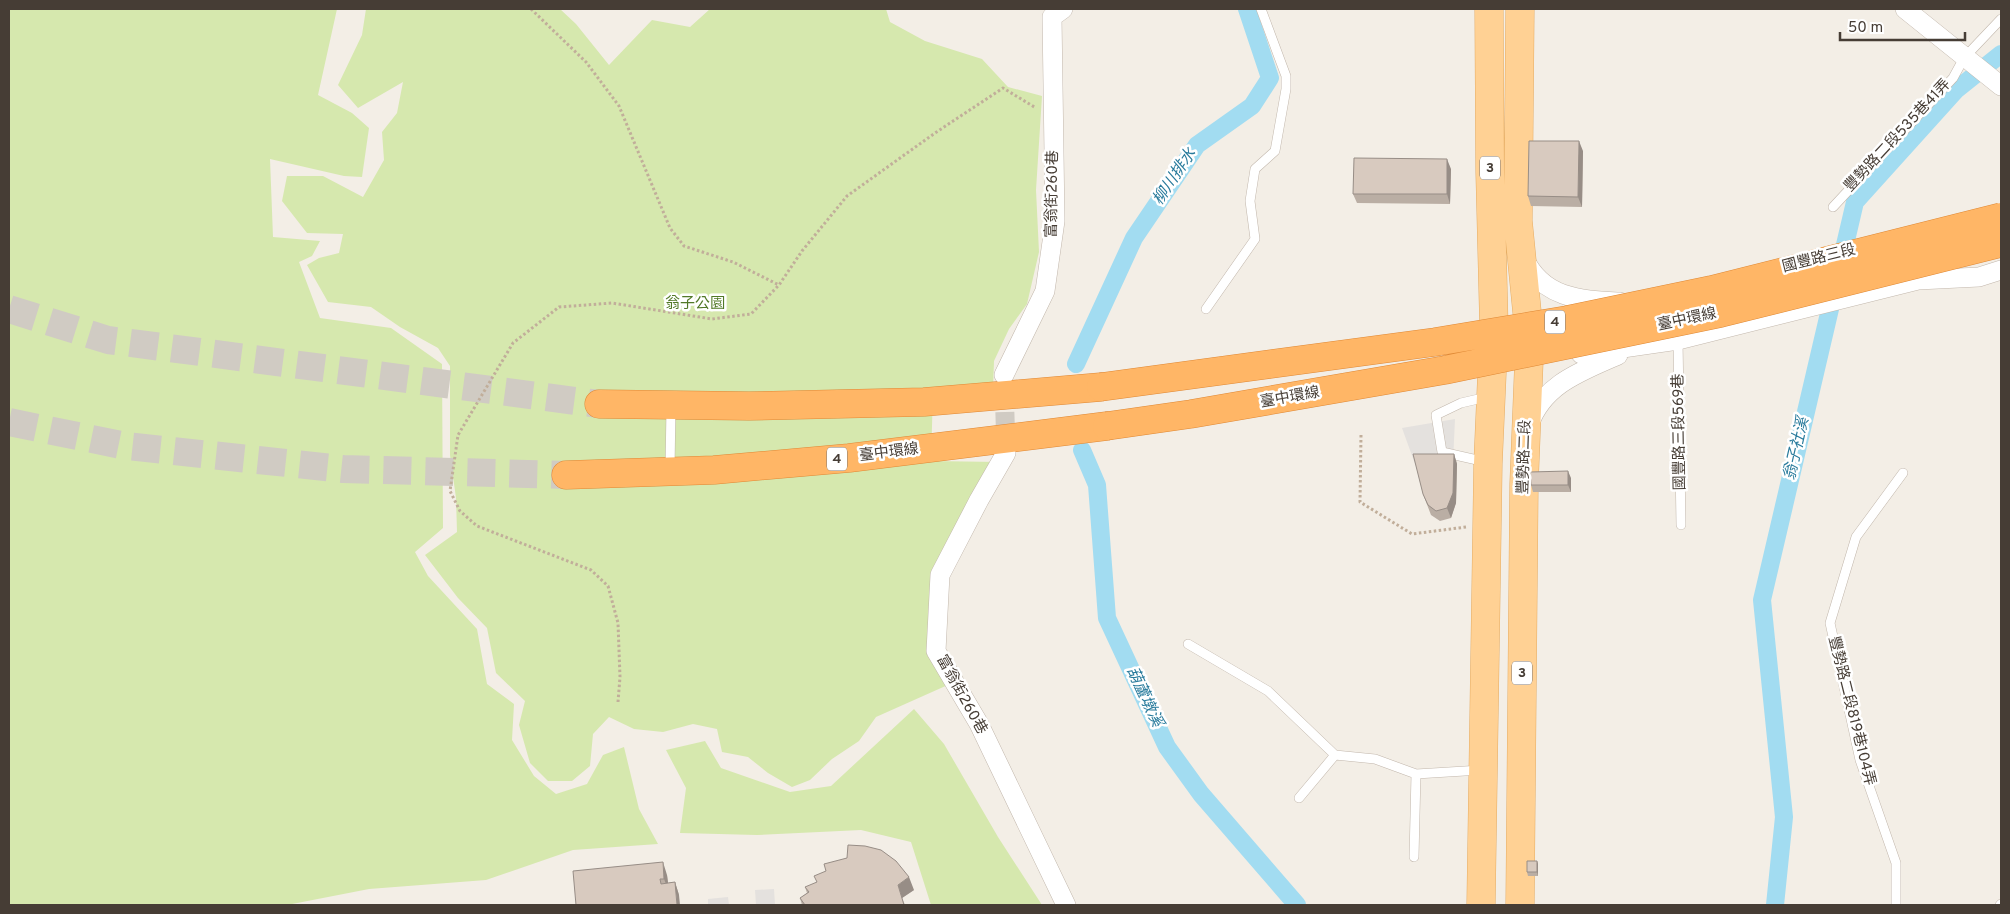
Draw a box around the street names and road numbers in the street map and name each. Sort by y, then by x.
street label: 豐勢路二段535巷41弄 [1841,76,1955,196]
street label: 富翁街260巷 [1042,150,1063,238]
road number: 3 [1480,156,1500,180]
street label: 國豐路三段 [1780,241,1858,277]
street label: 臺中環線 [1656,304,1718,336]
road number: 4 [1545,311,1565,334]
street label: 國豐路三段569巷 [1669,373,1691,491]
street label: 臺中環線 [1259,383,1321,413]
street label: 豐勢路二段 [1514,419,1536,495]
street label: 臺中環線 [858,440,920,466]
road number: 4 [827,448,847,470]
street label: 豐勢路二段819巷104弄 [1823,634,1879,788]
street label: 富翁街260巷 [931,652,991,738]
road number: 3 [1512,661,1532,684]

